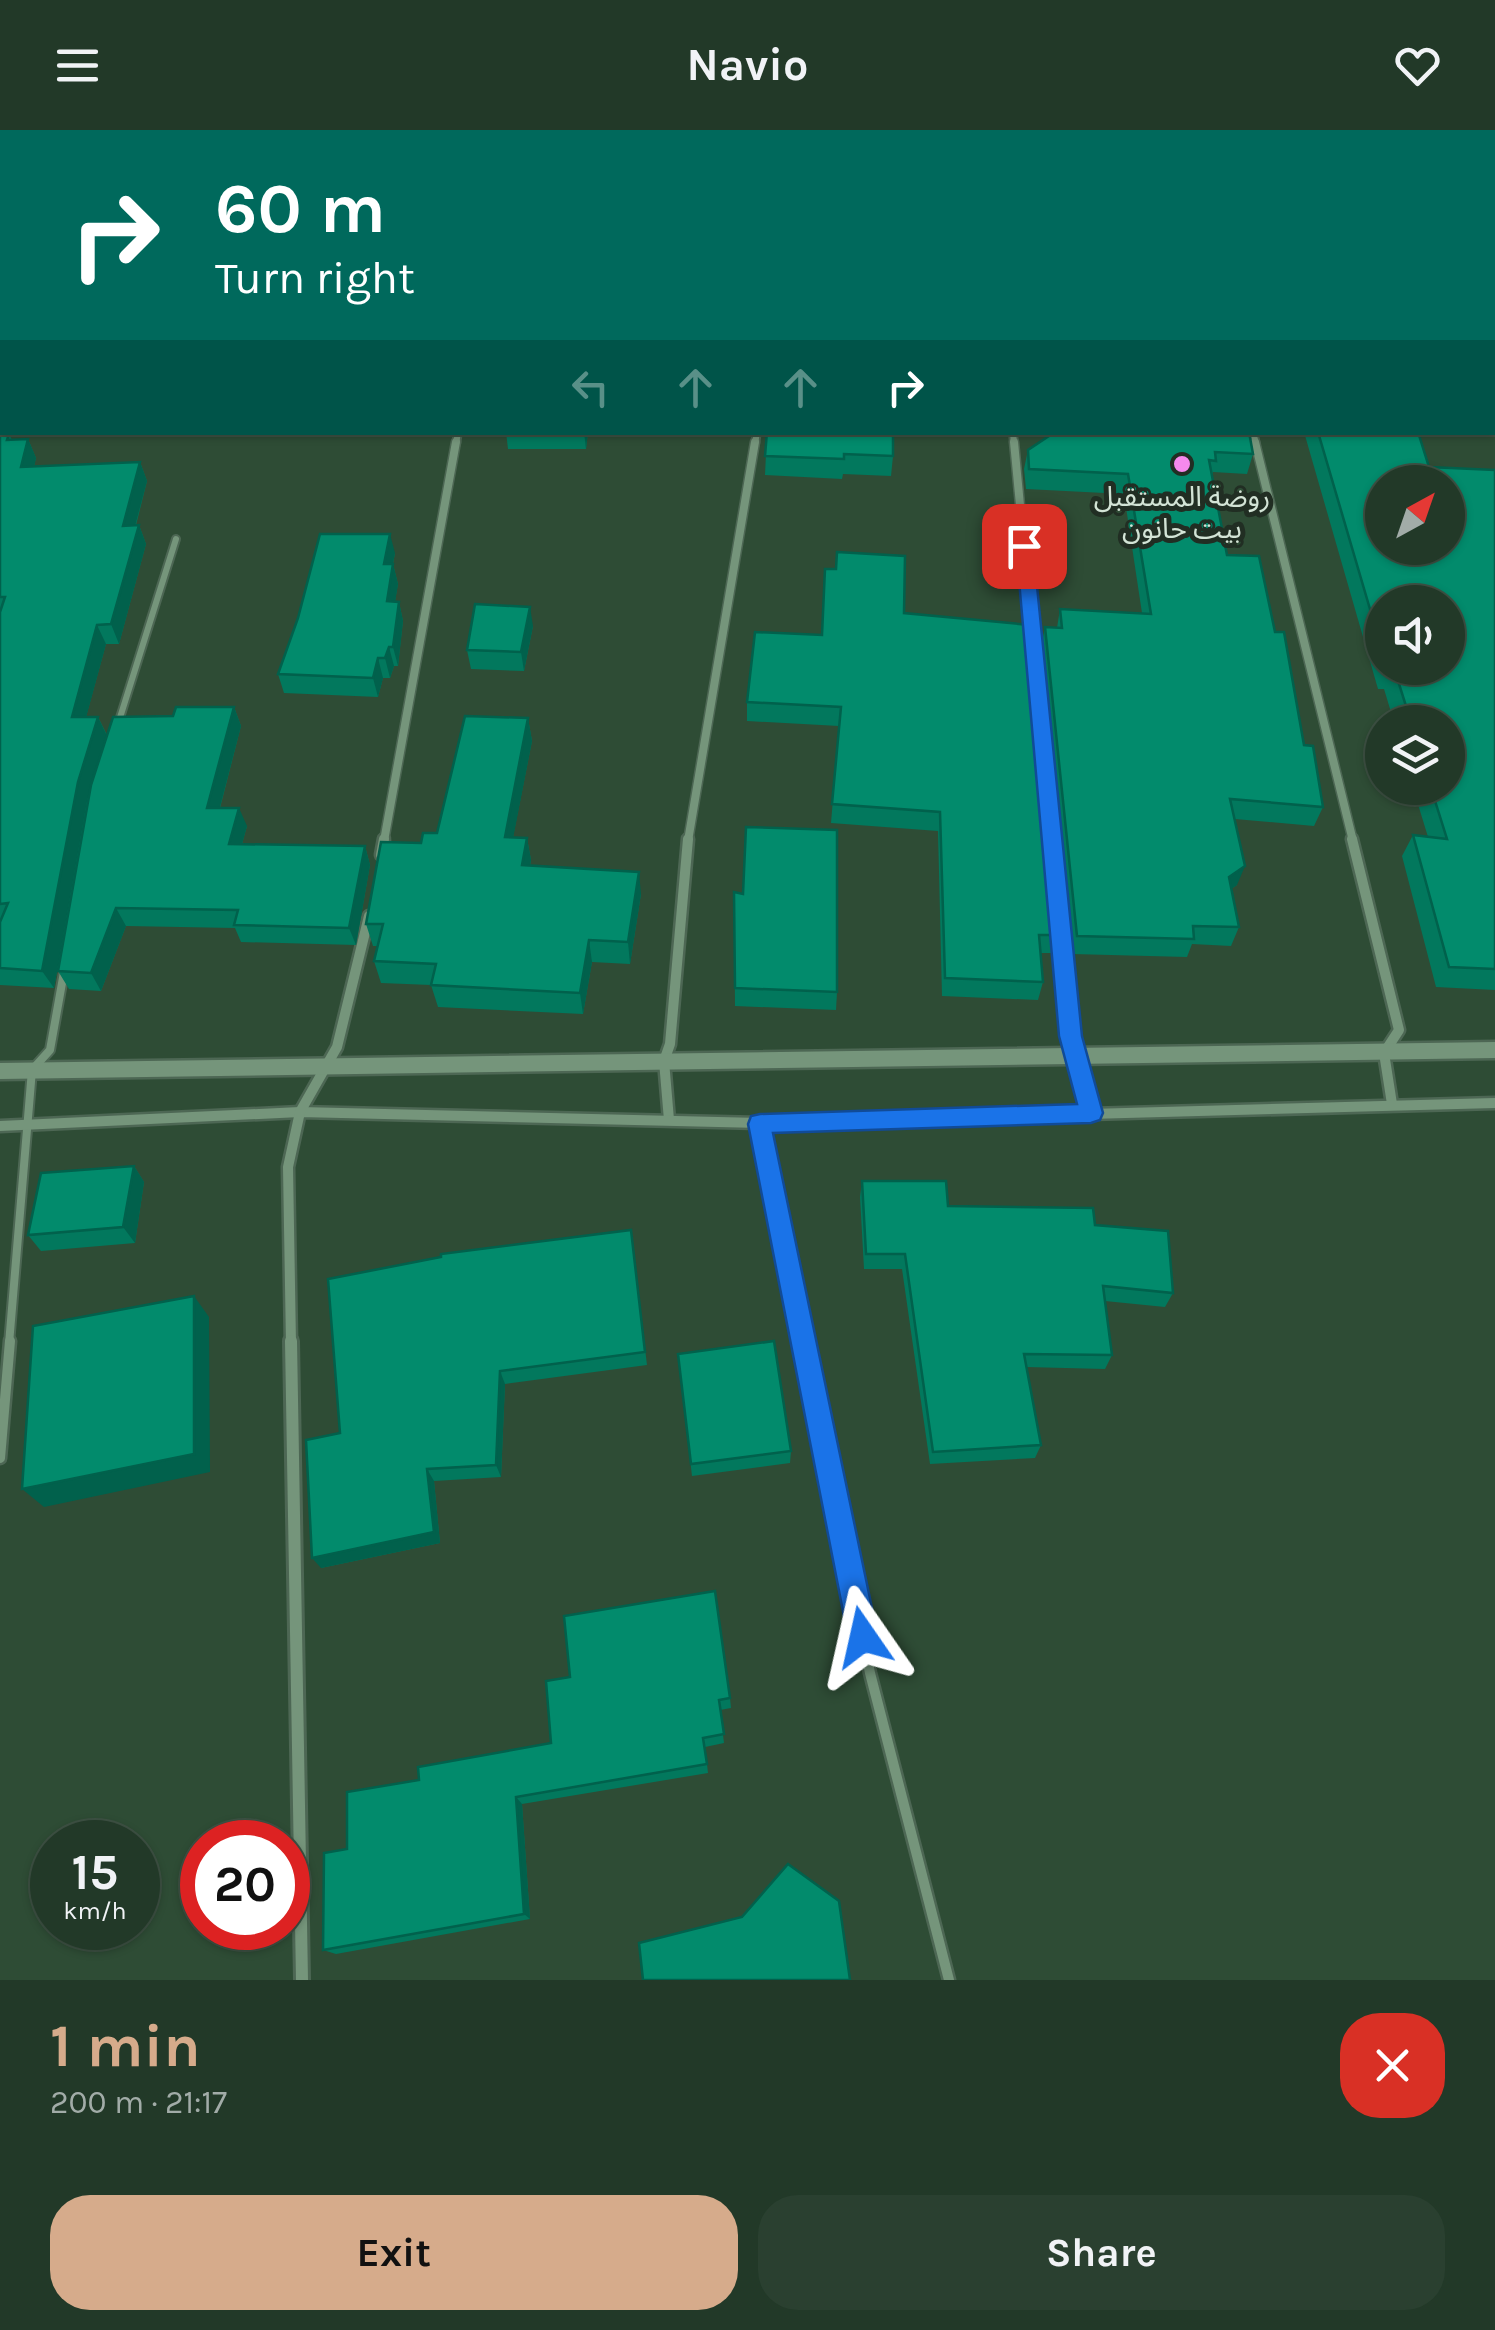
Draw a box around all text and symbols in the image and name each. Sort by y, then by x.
icon: menu [50,38,105,93]
icon: heart [1390,38,1445,93]
text: Navio [686,39,809,91]
text: 60 m [215,168,386,250]
icon: right [50,170,180,300]
text: Turn right [215,252,415,304]
icon: left [563,360,618,415]
icon: ahead [668,360,723,415]
icon: ahead [773,360,828,415]
icon: right [878,360,933,415]
marker: روضة المستقبل بيت حانون [1171,453,1193,475]
north arrow [1365,465,1465,565]
map controls [1365,465,1465,805]
place label: روضة المستقبل بيت حانون [1094,480,1270,545]
pin [982,504,1067,589]
icon: arrive [997,519,1052,574]
button: sound [1365,585,1465,685]
button: layers [1365,705,1465,805]
position arrow [811,1585,915,1689]
speed limit sign: 20 [180,1820,310,1950]
text: 15 [72,1843,118,1902]
text: km/h [63,1896,127,1925]
text: 1 min [50,2011,201,2081]
button: close [1340,2013,1445,2118]
text: 200 m · 21:17 [50,2084,227,2121]
button: Exit [50,2195,738,2310]
button: Share [758,2195,1445,2310]

